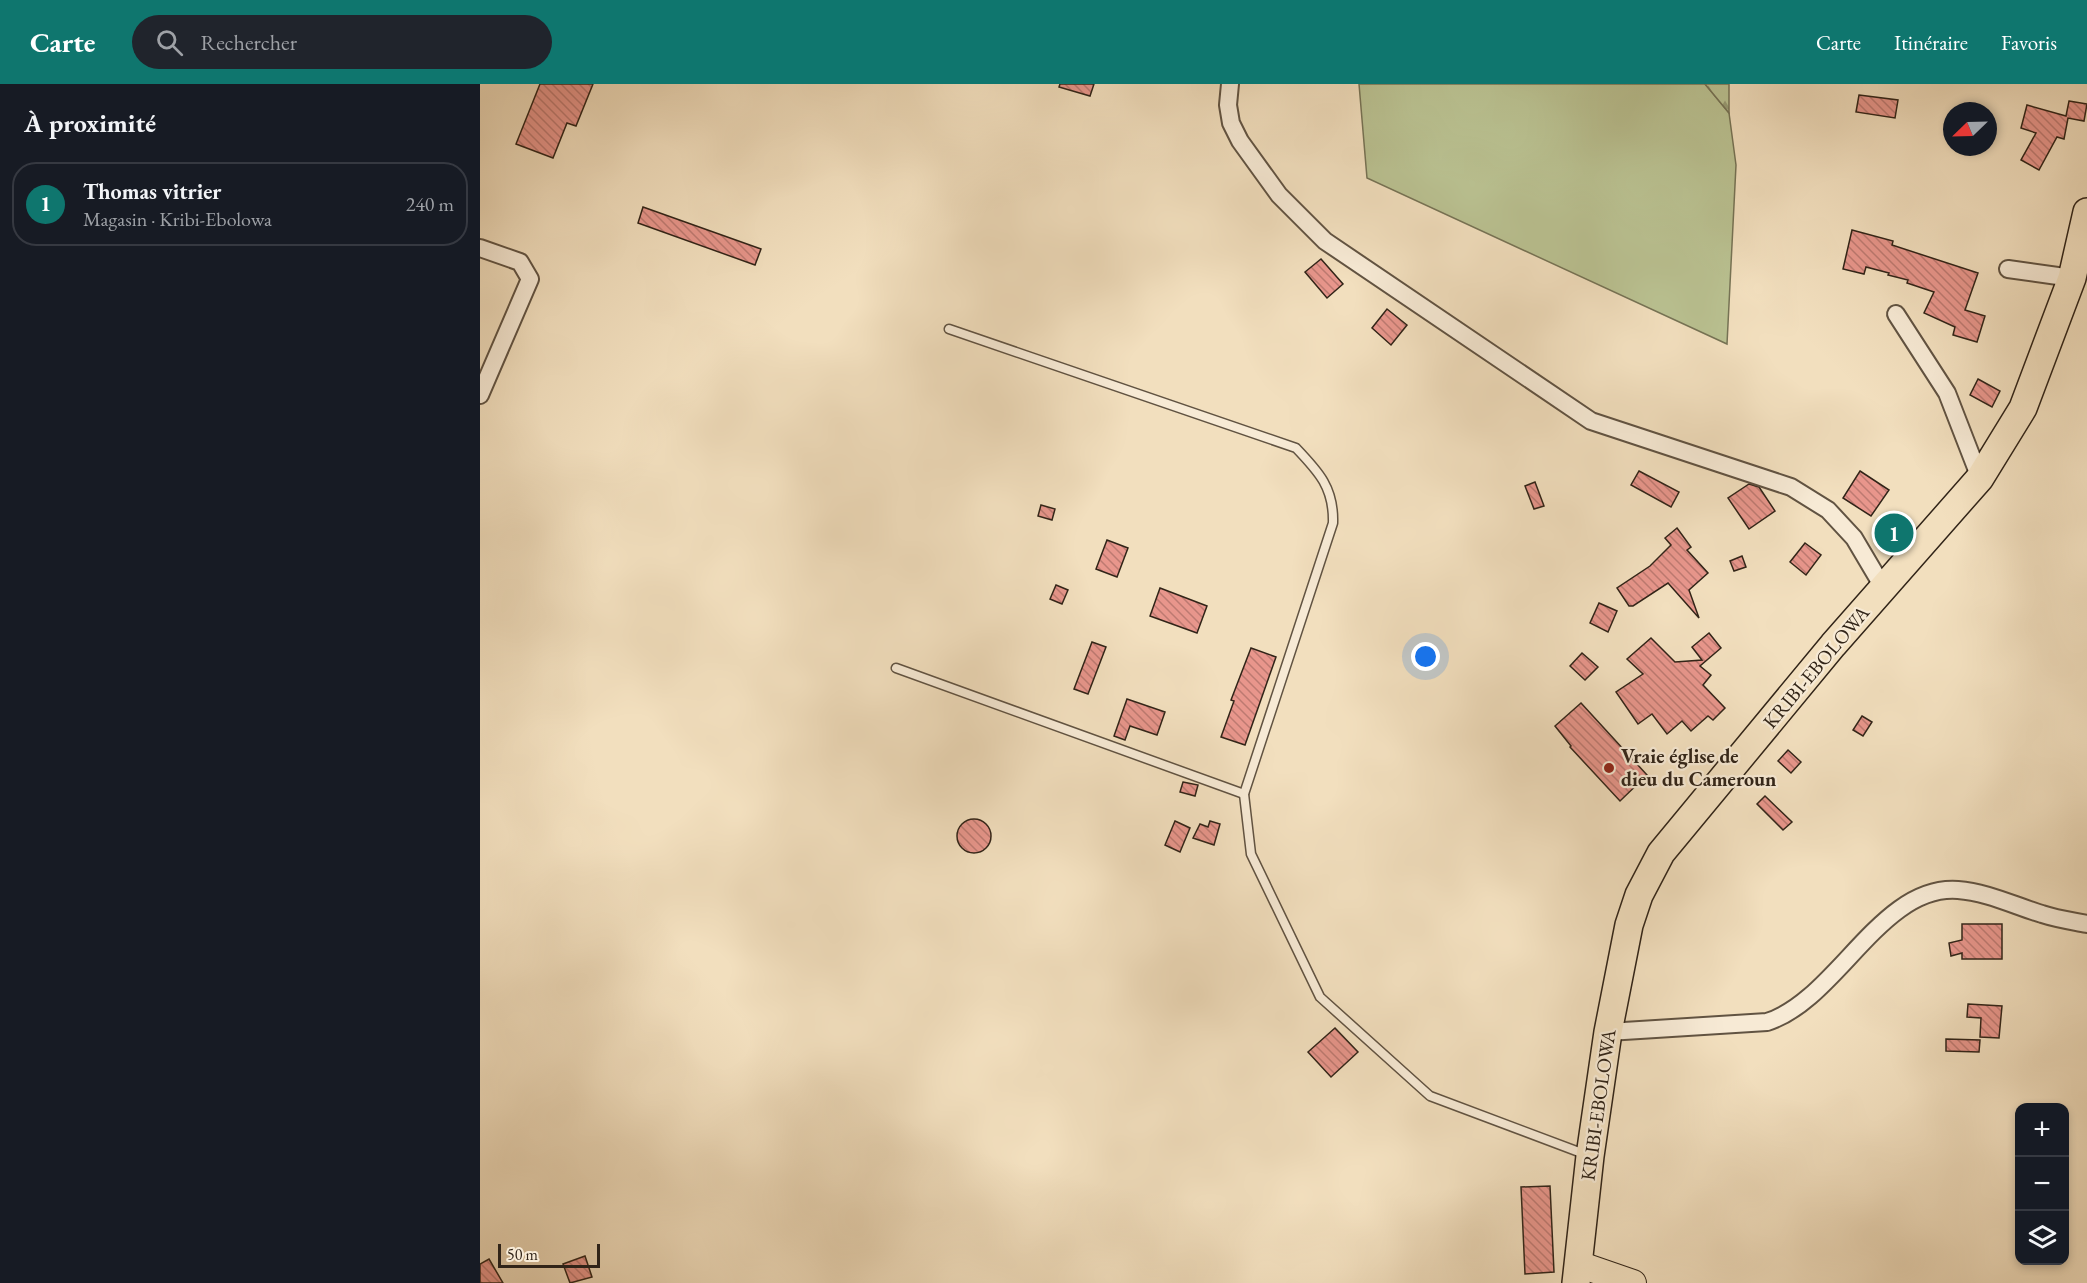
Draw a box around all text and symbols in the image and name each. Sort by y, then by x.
search box [132,15,552,69]
text: Carte [30,24,96,60]
icon: search [153,26,186,59]
text: Rechercher [201,28,297,57]
text: Carte [1816,29,1861,56]
text: Itinéraire [1894,29,1968,56]
text: Favoris [2001,29,2057,56]
north arrow [1943,102,1997,156]
text: À proximité [24,106,156,140]
text: Thomas vitrier [83,177,221,206]
text: 1 [40,191,51,217]
text: 240 m [406,191,454,217]
text: Magasin · Kribi-Ebolowa [83,206,272,232]
pin: 1 [1874,510,1914,556]
street label: KRIBI-EBOLOWA [1757,600,1875,734]
your location [1411,642,1440,671]
place label: Vraie église de dieu du Cameroun [1621,743,1776,792]
marker: Vraie église de dieu du Cameroun [1602,761,1616,775]
street label: KRIBI-EBOLOWA [1574,1027,1622,1182]
map controls [2015,1103,2069,1265]
button: + [2015,1103,2069,1157]
button: − [2015,1157,2069,1211]
button: layers [2015,1211,2069,1265]
scale bar [498,1241,600,1268]
text: 50 m [507,1244,538,1265]

